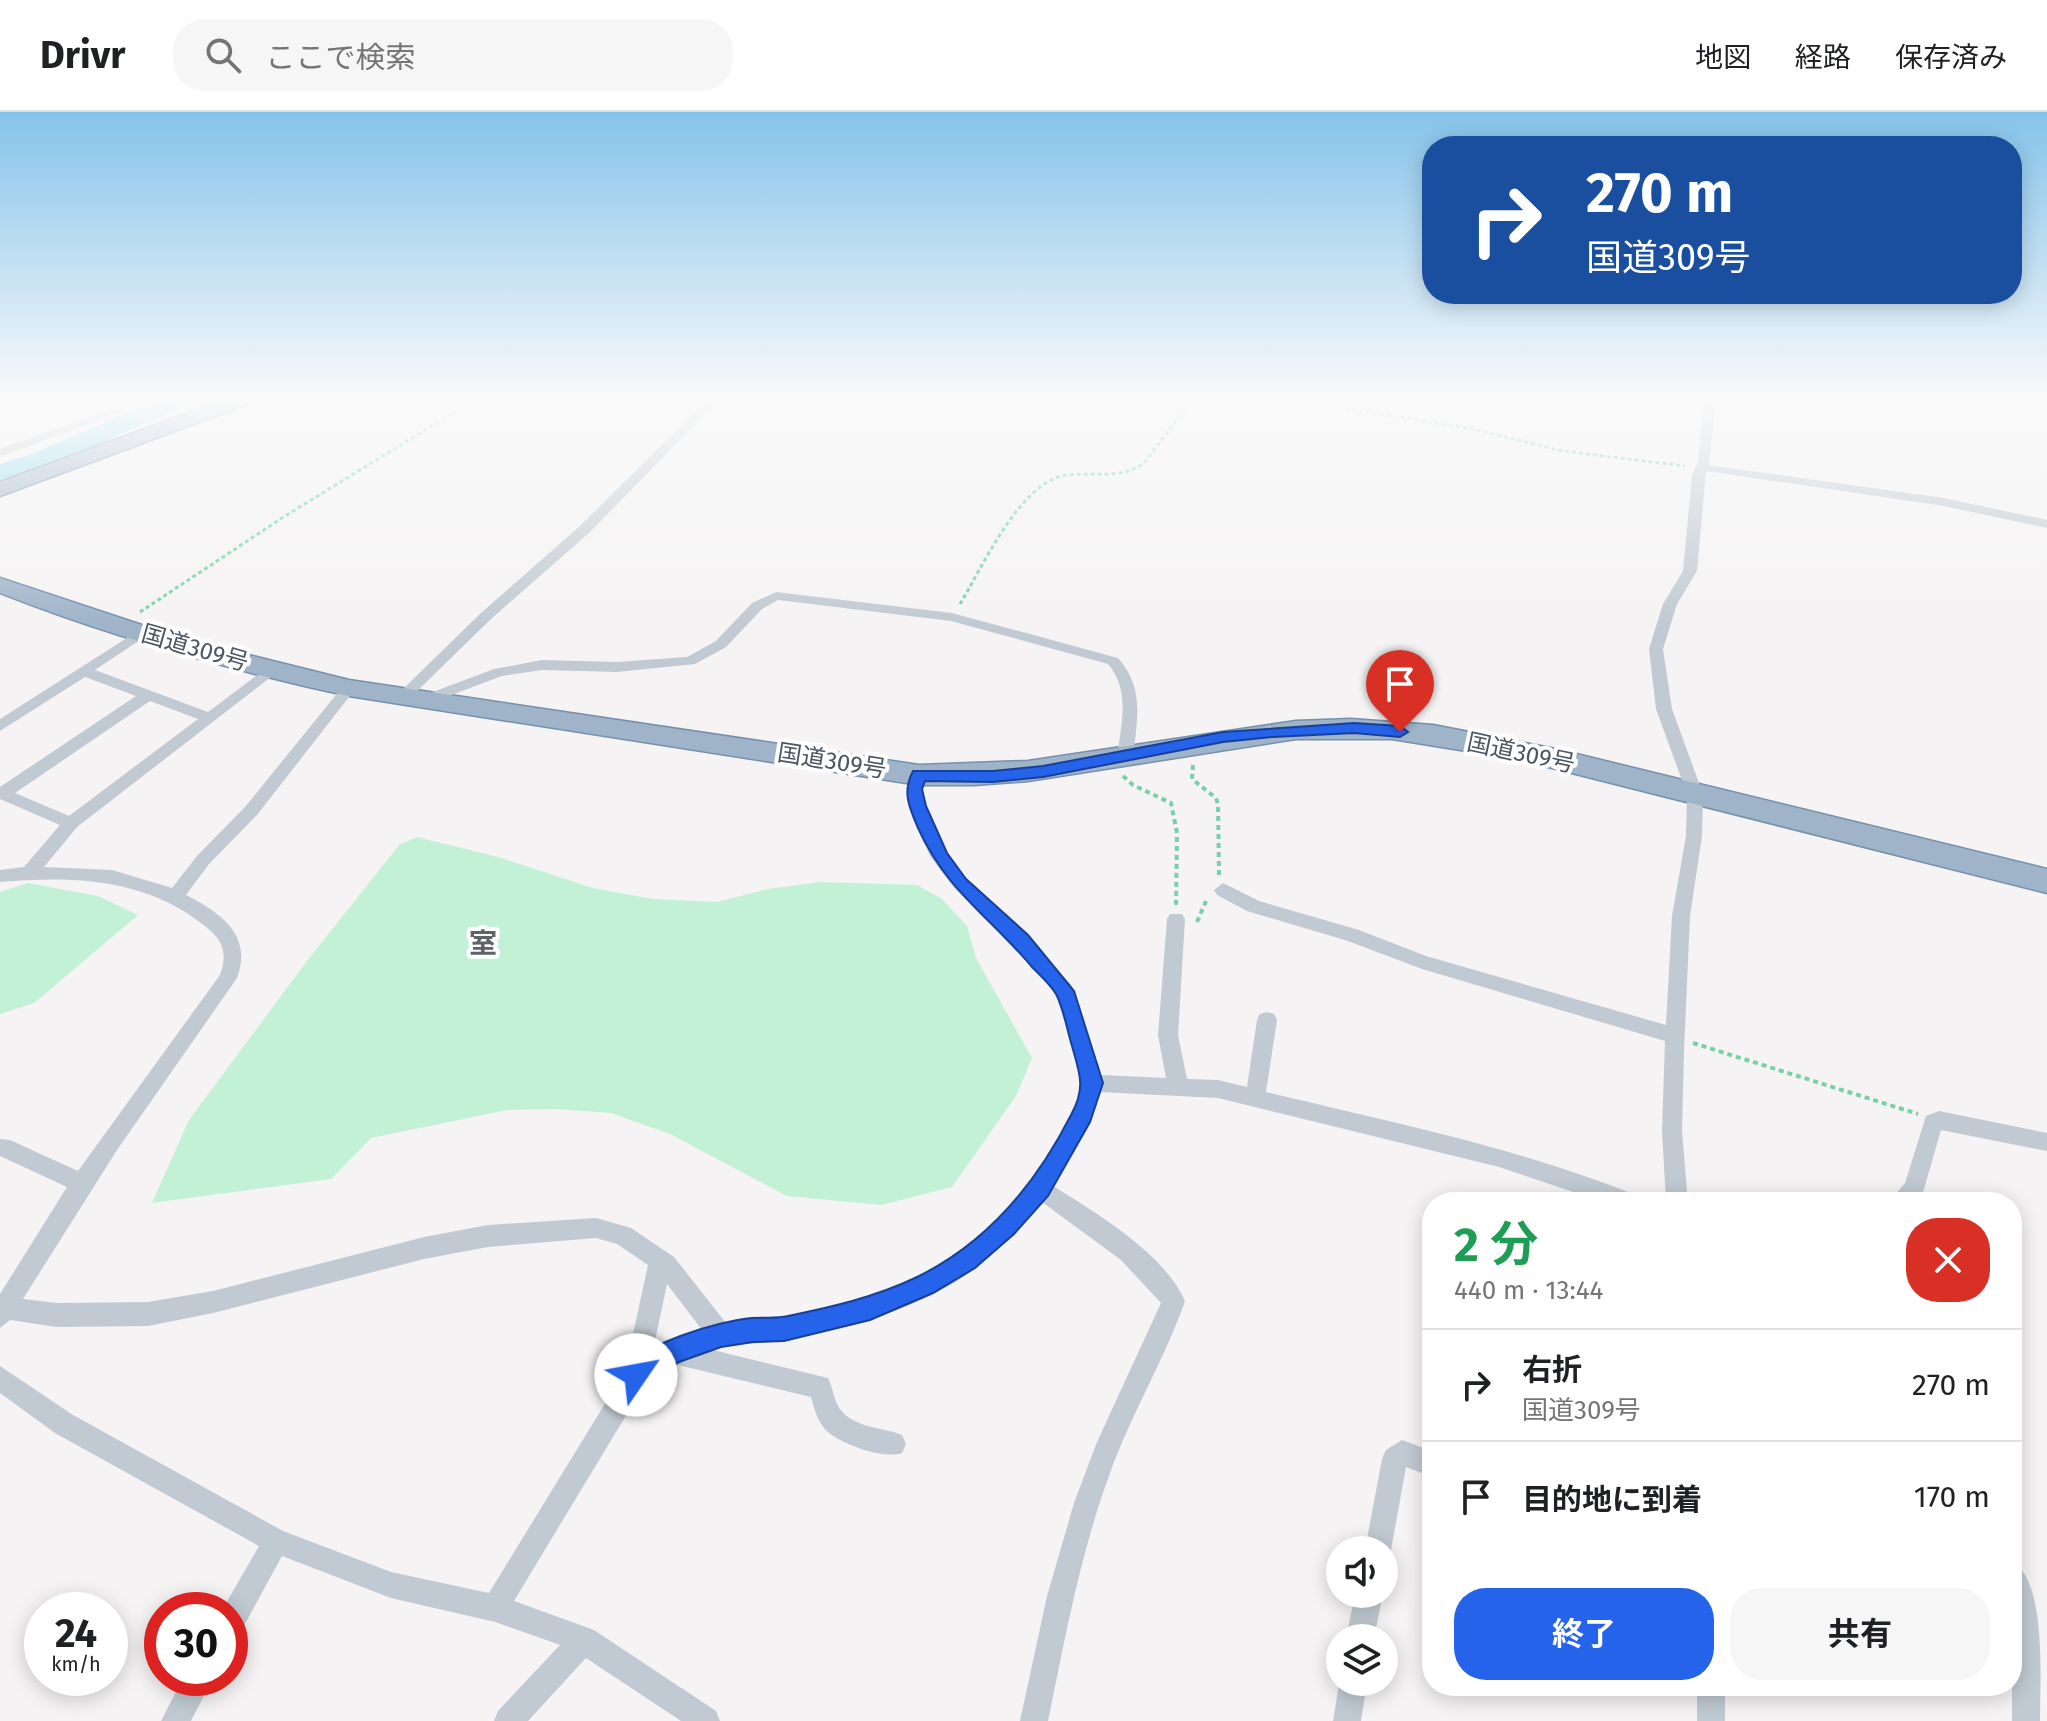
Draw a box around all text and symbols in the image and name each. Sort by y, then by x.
search box [173,19,733,91]
text: Drivr [40,32,125,78]
icon: search [201,33,245,77]
text: ここで検索 [265,40,415,76]
text: 地図 [1695,41,1751,74]
text: 経路 [1795,41,1851,74]
text: 保存済み [1895,41,2007,74]
text: 270 m [1586,160,1733,227]
icon: right [1454,168,1558,272]
text: 国道309号 [1586,236,1751,280]
street label: 国道309号 [138,619,252,677]
pin [1366,650,1434,732]
icon: arrive [1378,662,1422,706]
street label: 国道309号 [1464,728,1578,778]
street label: 国道309号 [776,739,888,783]
district label: 室 [469,927,497,960]
text: 2 分 [1454,1216,1538,1274]
button: close [1906,1218,1990,1302]
text: 440 m · 13:44 [1454,1275,1603,1306]
position arrow [594,1333,678,1417]
text: 右折 [1522,1352,1582,1388]
icon: right [1454,1363,1498,1407]
text: 270 m [1912,1367,1990,1403]
text: 国道309号 [1522,1395,1641,1426]
icon: arrive [1454,1475,1498,1519]
text: 170 m [1914,1479,1990,1515]
text: 目的地に到着 [1522,1482,1702,1518]
map controls [1326,1536,1398,1696]
button: sound [1326,1536,1398,1608]
button: 終了 [1454,1588,1714,1680]
button: 共有 [1730,1588,1990,1680]
speed limit sign: 30 [144,1592,248,1696]
text: 24 [55,1610,97,1658]
button: layers [1326,1624,1398,1696]
text: km/h [51,1652,101,1676]

